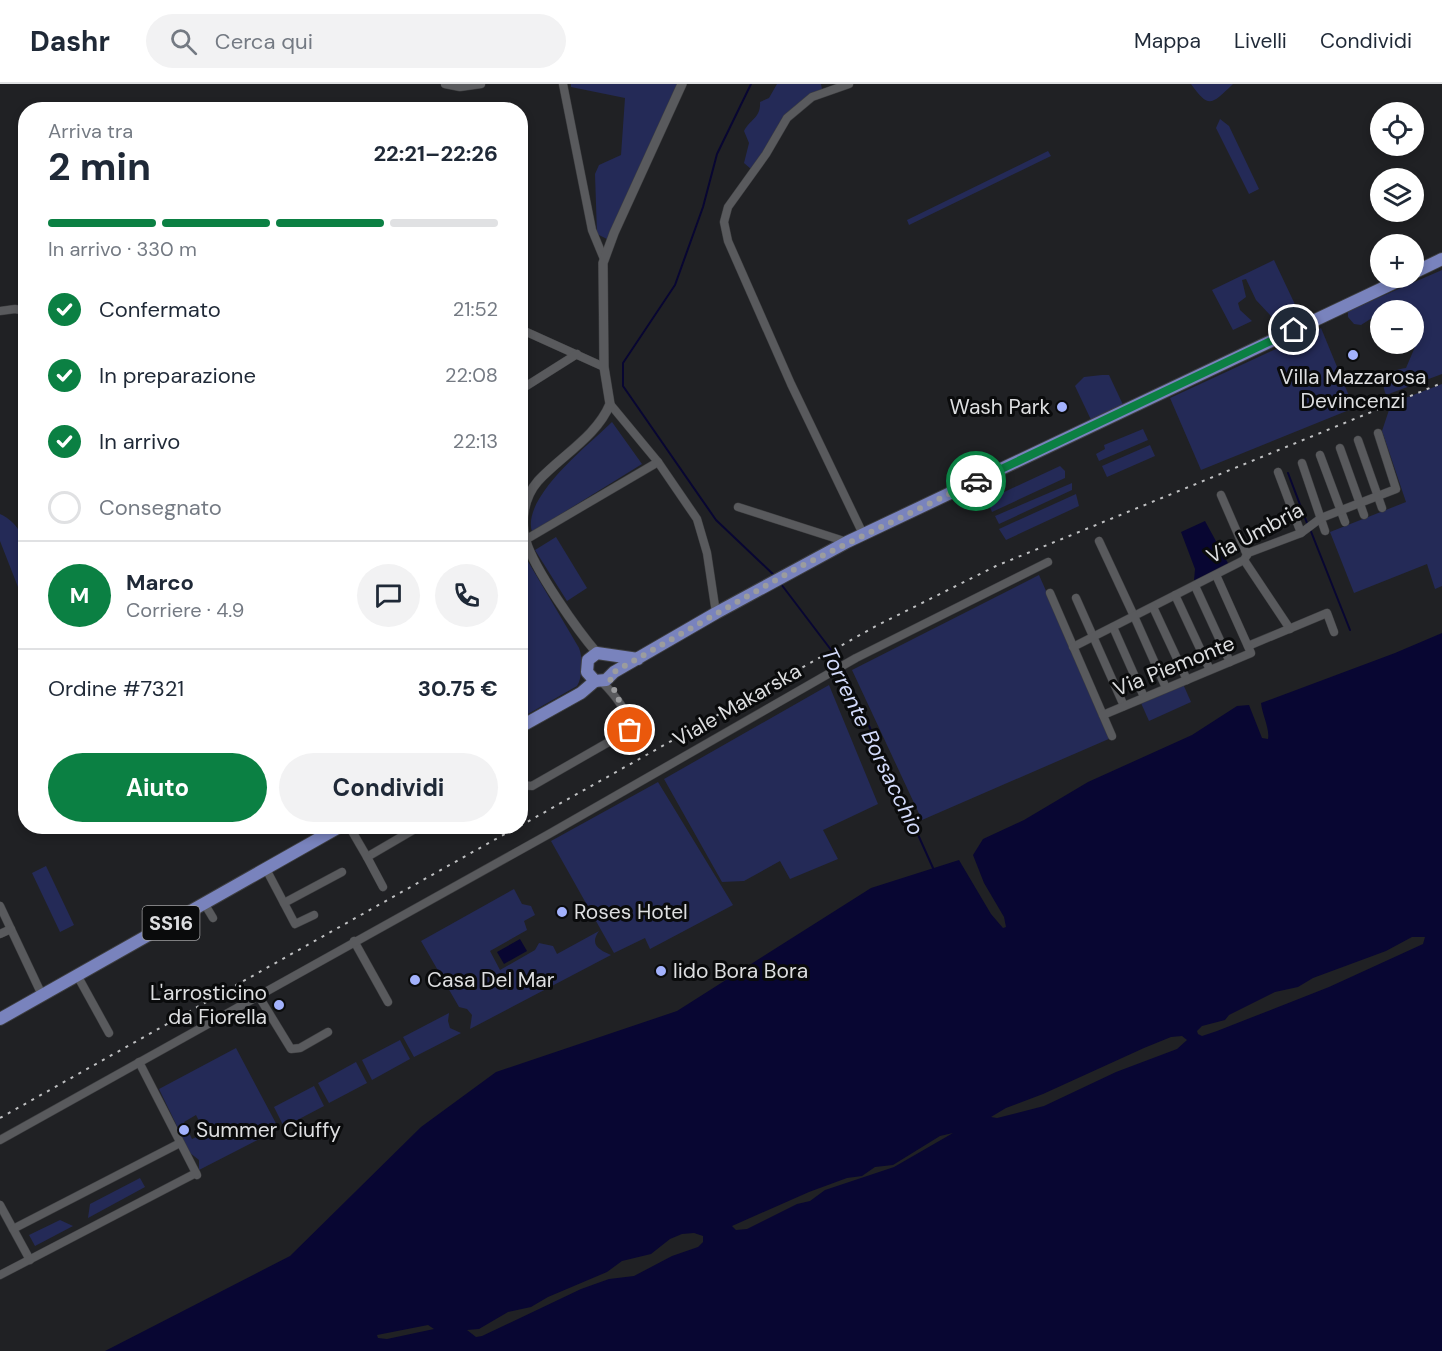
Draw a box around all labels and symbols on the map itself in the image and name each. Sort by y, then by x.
pin [1268,304,1319,355]
marker: Villa Mazzarosa Devincenzi [1346,348,1360,362]
place label: Villa Mazzarosa Devincenzi [1280,363,1427,415]
place label: Wash Park [950,393,1050,421]
marker: Wash Park [1055,400,1069,414]
courier [946,451,1006,511]
street label: Via Umbria [1202,496,1308,570]
street label: Via Piemonte [1109,629,1239,703]
water label: Torrente Borsacchio [814,642,931,840]
street label: Viale Makarska [668,657,806,753]
pin [604,704,655,755]
place label: Roses Hotel [574,898,688,926]
marker: Roses Hotel [555,905,569,919]
road number: SS16 [142,906,200,940]
place label: lido Bora Bora [673,957,808,985]
marker: lido Bora Bora [654,964,668,978]
place label: Casa Del Mar [427,966,555,994]
marker: Casa Del Mar [408,973,422,987]
place label: L'arrosticino da Fiorella [150,979,267,1031]
marker: L'arrosticino da Fiorella [272,998,286,1012]
place label: Summer Ciuffy [196,1116,341,1144]
marker: Summer Ciuffy [177,1123,191,1137]

